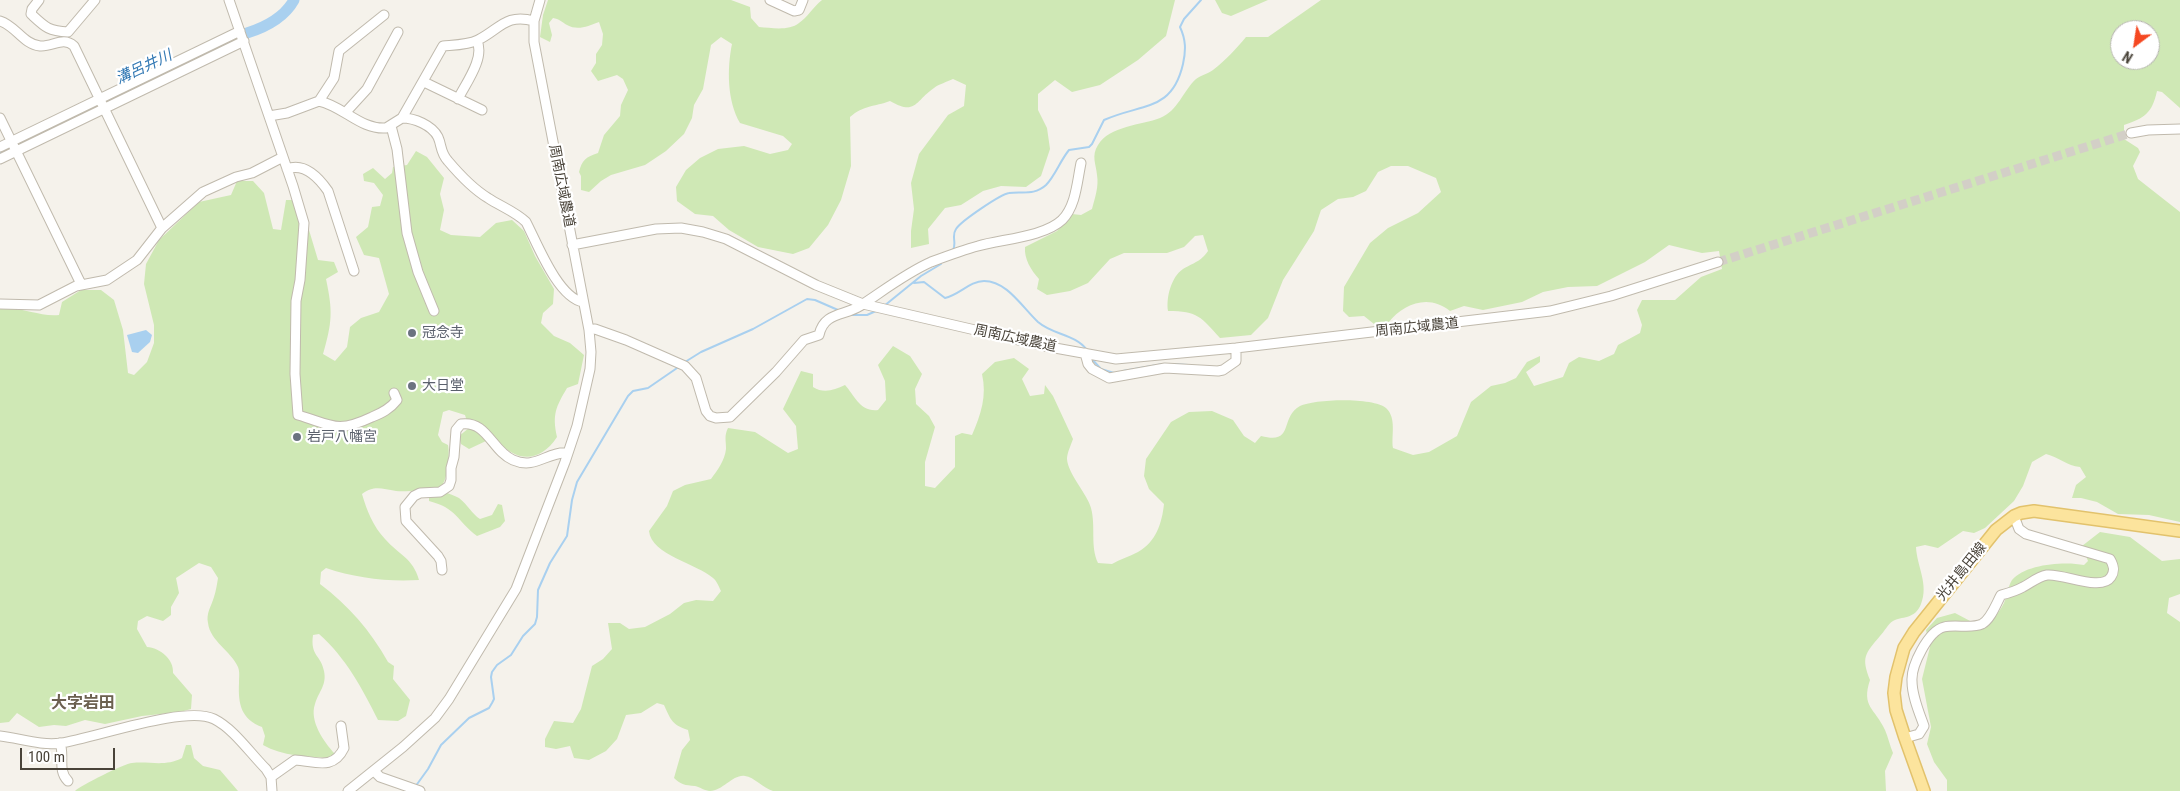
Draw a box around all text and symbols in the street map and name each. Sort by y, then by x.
north arrow [2110,20,2160,70]
water label: 溝呂井川 [113,47,175,89]
text: N [2120,48,2136,66]
street label: 周南広域農道 [545,143,577,229]
street label: 周南広域農道 [1374,315,1460,341]
street label: 周南広域農道 [972,322,1058,356]
place label: 冠念寺 [422,325,464,341]
marker: 冠念寺 [406,327,418,339]
place label: 大日堂 [422,378,464,394]
marker: 大日堂 [406,380,418,392]
place label: 岩戸八幡宮 [307,429,377,445]
marker: 岩戸八幡宮 [291,431,303,443]
street label: 光井島田線 [1933,540,1991,604]
district label: 大字岩田 [51,694,115,714]
scale bar [22,738,118,770]
text: 100 m [28,748,65,766]

